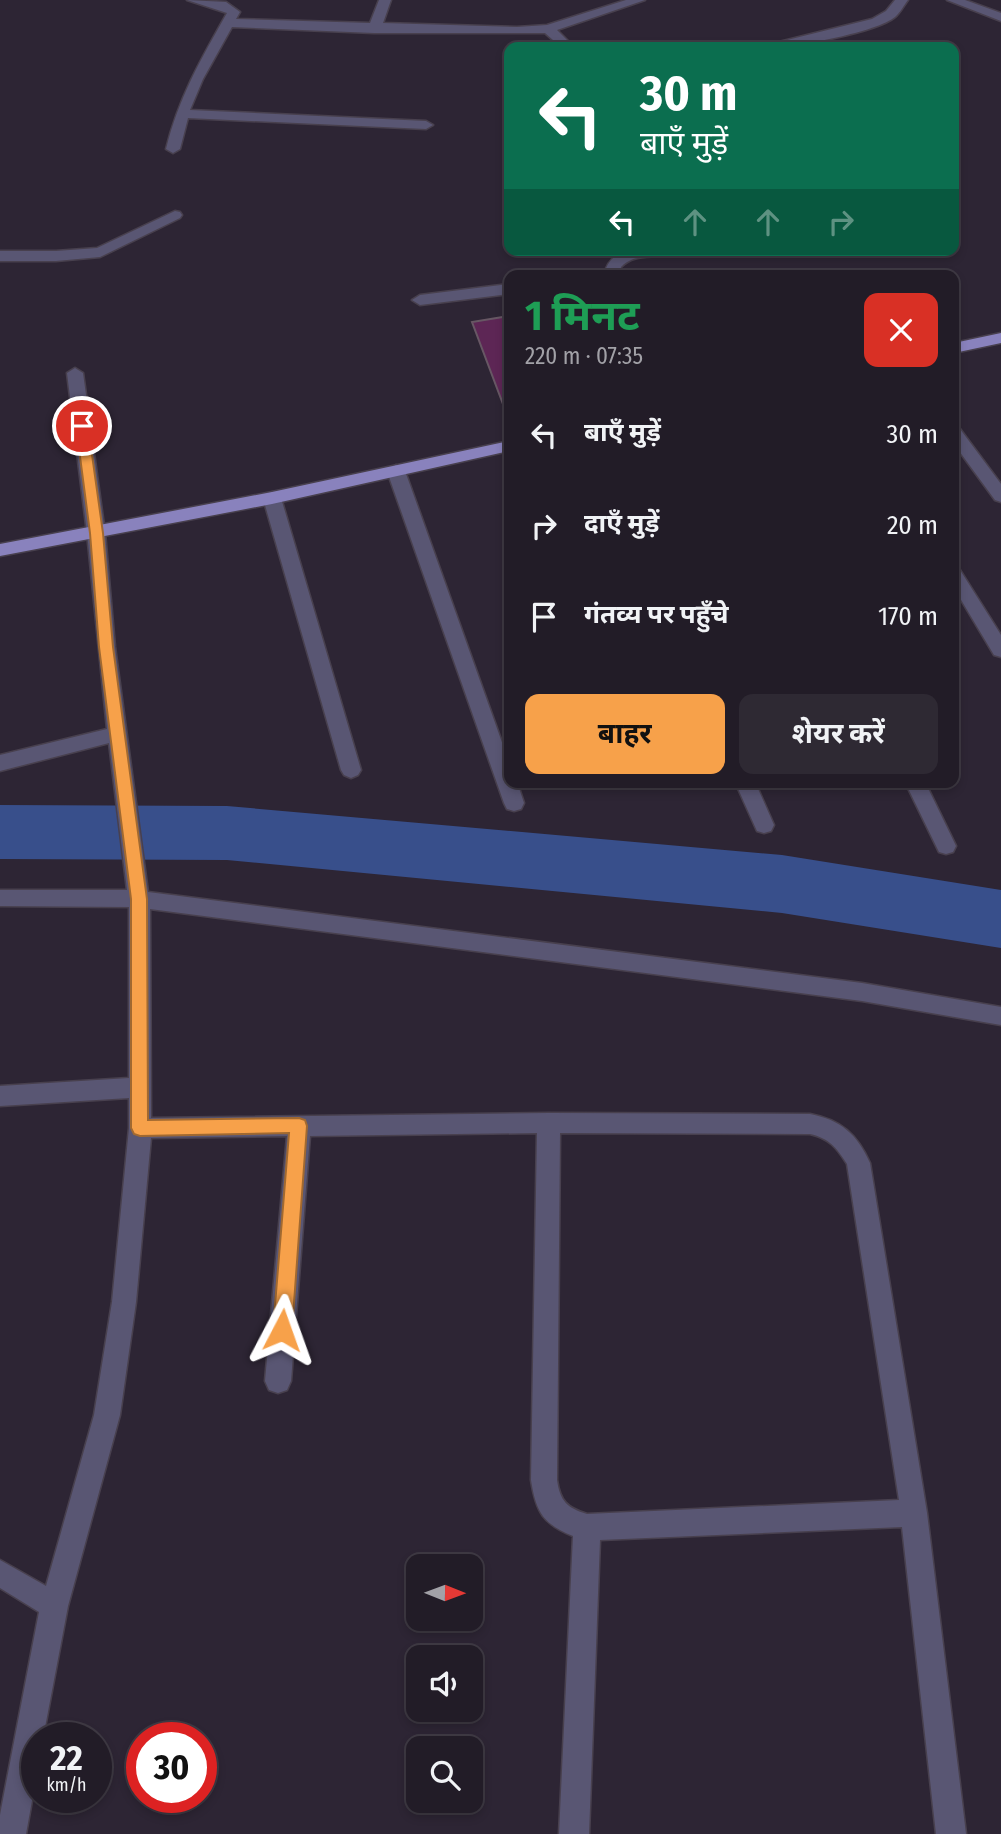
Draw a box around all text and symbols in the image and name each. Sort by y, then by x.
text: 30 m [640,64,738,123]
icon: left [525,70,616,161]
text: बाएँ मुड़ें [640,124,728,162]
icon: left [603,203,641,241]
icon: ahead [676,203,714,241]
icon: ahead [749,203,787,241]
icon: right [822,203,860,241]
text: 1 मिनट [525,291,640,341]
button: close [864,293,938,367]
text: 220 m · 07:35 [525,342,643,370]
pin [52,396,112,456]
icon: arrive [63,407,101,445]
icon: left [525,416,563,454]
text: बाएँ मुड़ें [584,417,661,448]
text: 30 m [887,419,938,450]
icon: right [525,507,563,545]
text: दाएँ मुड़ें [584,508,659,539]
text: 20 m [887,510,938,541]
icon: arrive [525,598,563,636]
text: गंतव्य पर पहुँचे [584,599,728,630]
text: 170 m [878,601,938,632]
button: बाहर [525,694,725,774]
button: शेयर करें [739,694,938,774]
position arrow [245,1293,319,1367]
north arrow [406,1554,483,1631]
map controls [406,1554,483,1813]
button: sound [406,1645,483,1722]
speed limit sign: 30 [126,1722,217,1813]
button: search [406,1736,483,1813]
text: 22 [50,1737,83,1779]
text: km/h [46,1774,87,1796]

